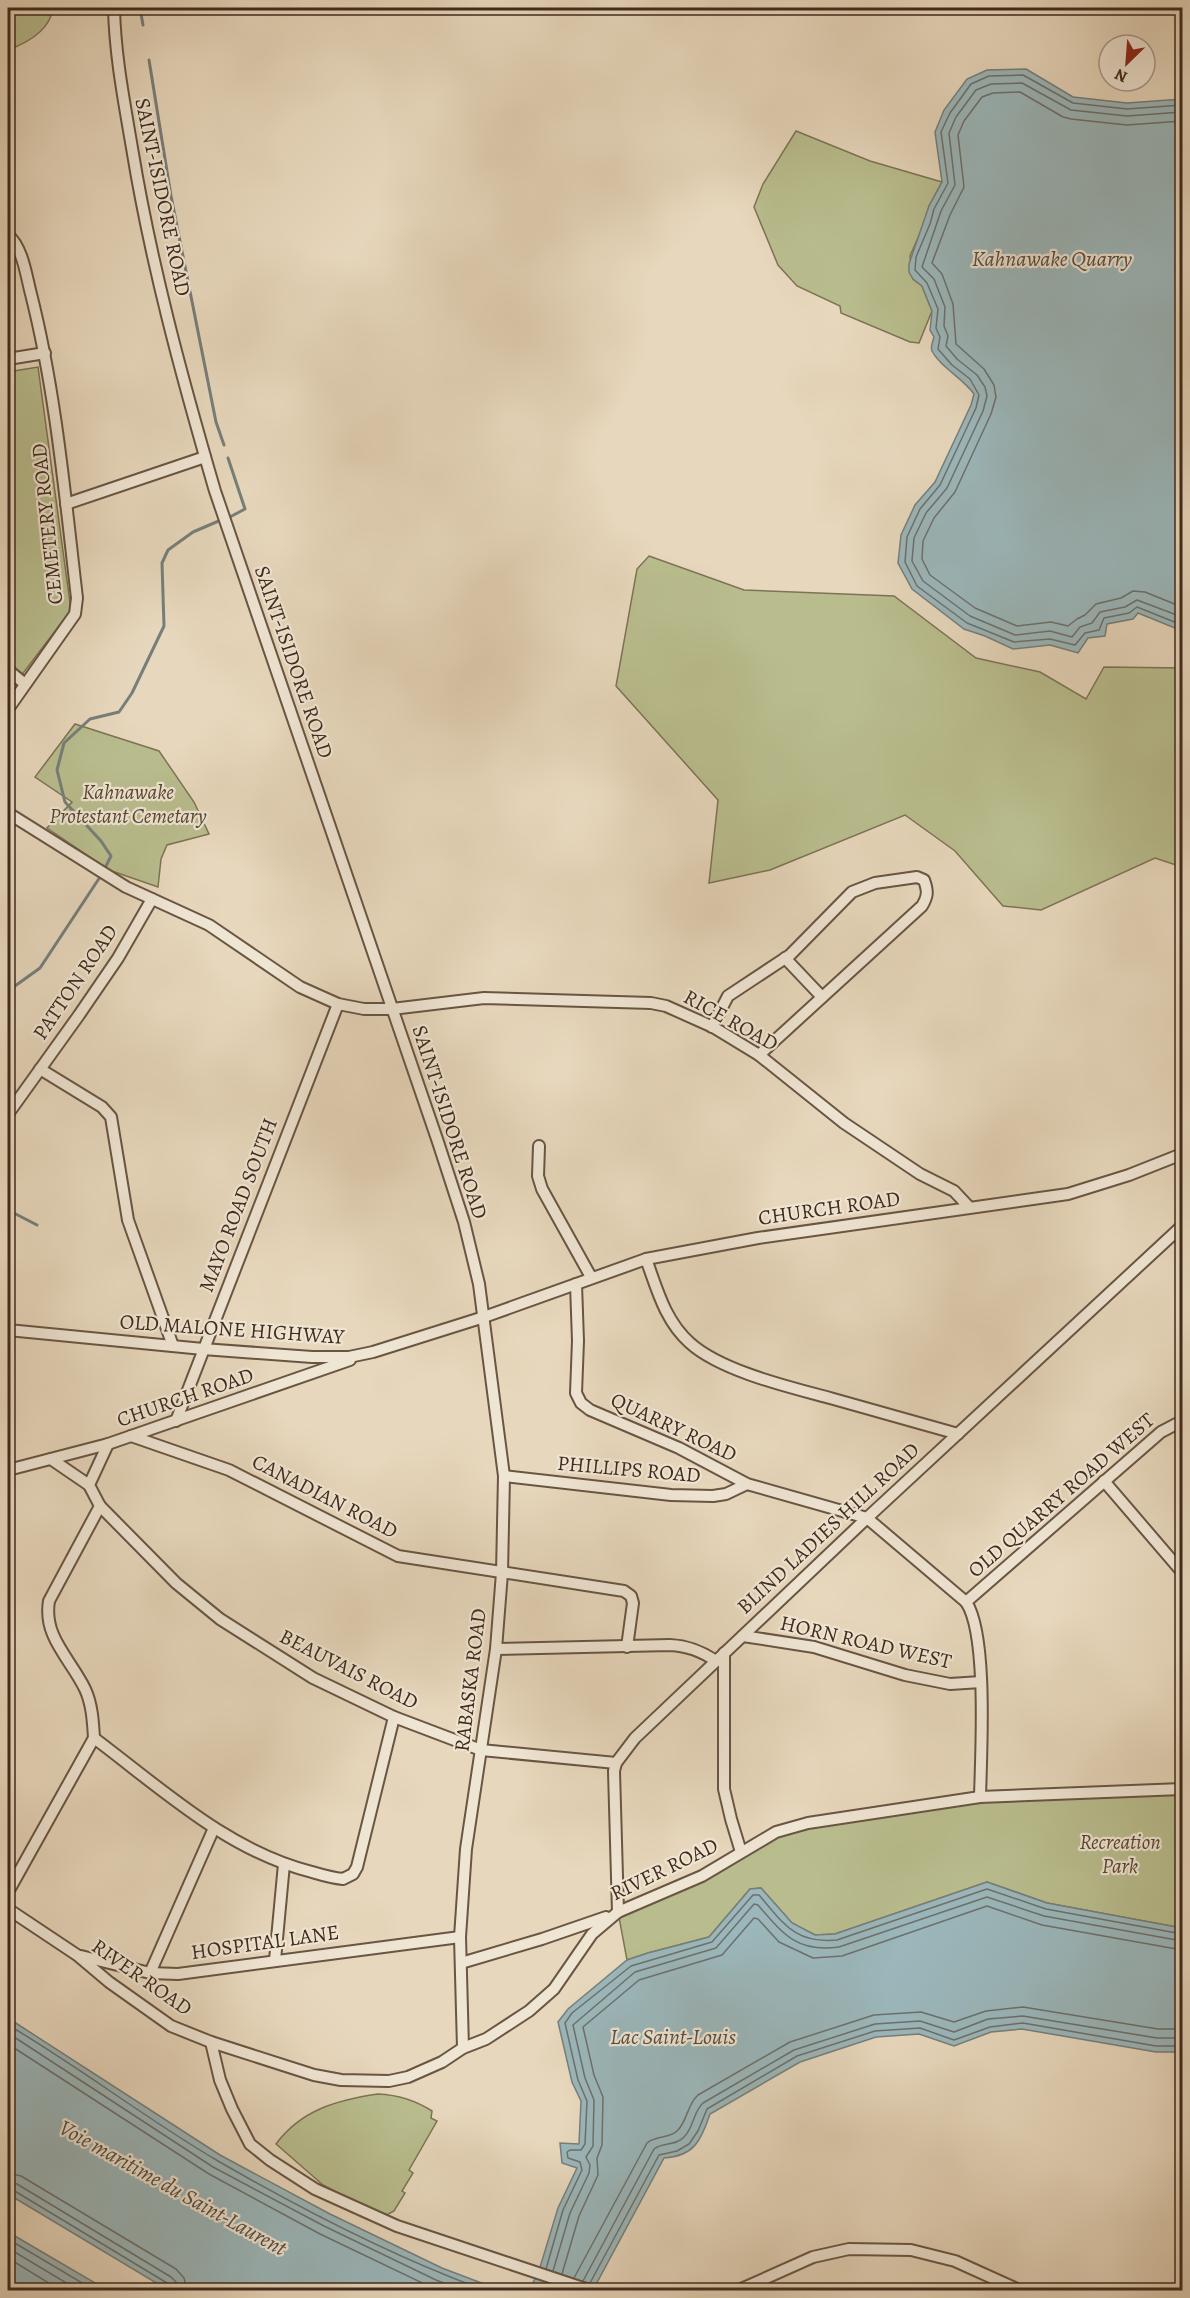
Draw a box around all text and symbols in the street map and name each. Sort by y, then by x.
north arrow [1097,33,1157,93]
text: N [1111,63,1131,88]
street label: SAINT-ISIDORE ROAD [128,95,198,299]
water label: Kahnawake Quarry [972,244,1132,274]
street label: CEMETERY ROAD [25,442,69,606]
street label: SAINT-ISIDORE ROAD [248,562,340,762]
park label: Kahnawake Protestant Cemetary [49,778,207,830]
street label: PATTON ROAD [26,919,124,1045]
street label: RICE ROAD [679,983,783,1057]
street label: SAINT-ISIDORE ROAD [405,1022,495,1222]
street label: MAYO ROAD SOUTH [192,1114,284,1296]
street label: CHURCH ROAD [756,1184,902,1232]
street label: OLD MALONE HIGHWAY [119,1307,346,1351]
street label: CHURCH ROAD [113,1360,257,1434]
street label: QUARRY ROAD [606,1386,742,1468]
street label: OLD QUARRY ROAD WEST [962,1406,1161,1584]
street label: BLIND LADIES HILL ROAD [731,1436,925,1620]
street label: CANADIAN ROAD [247,1447,403,1545]
street label: PHILLIPS ROAD [556,1449,702,1489]
street label: RABASKA ROAD [447,1607,493,1753]
street label: HORN ROAD WEST [778,1609,955,1675]
street label: BEAUVAIS ROAD [275,1622,423,1716]
park label: Recreation Park [1079,1828,1161,1880]
street label: RIVER ROAD [605,1831,723,1907]
street label: HOSPITAL LANE [189,1918,341,1966]
street label: RIVER ROAD [86,1932,198,2022]
water label: Lac Saint-Louis [610,2022,736,2052]
water label: Voie maritime du Saint-Laurent [53,2113,292,2263]

